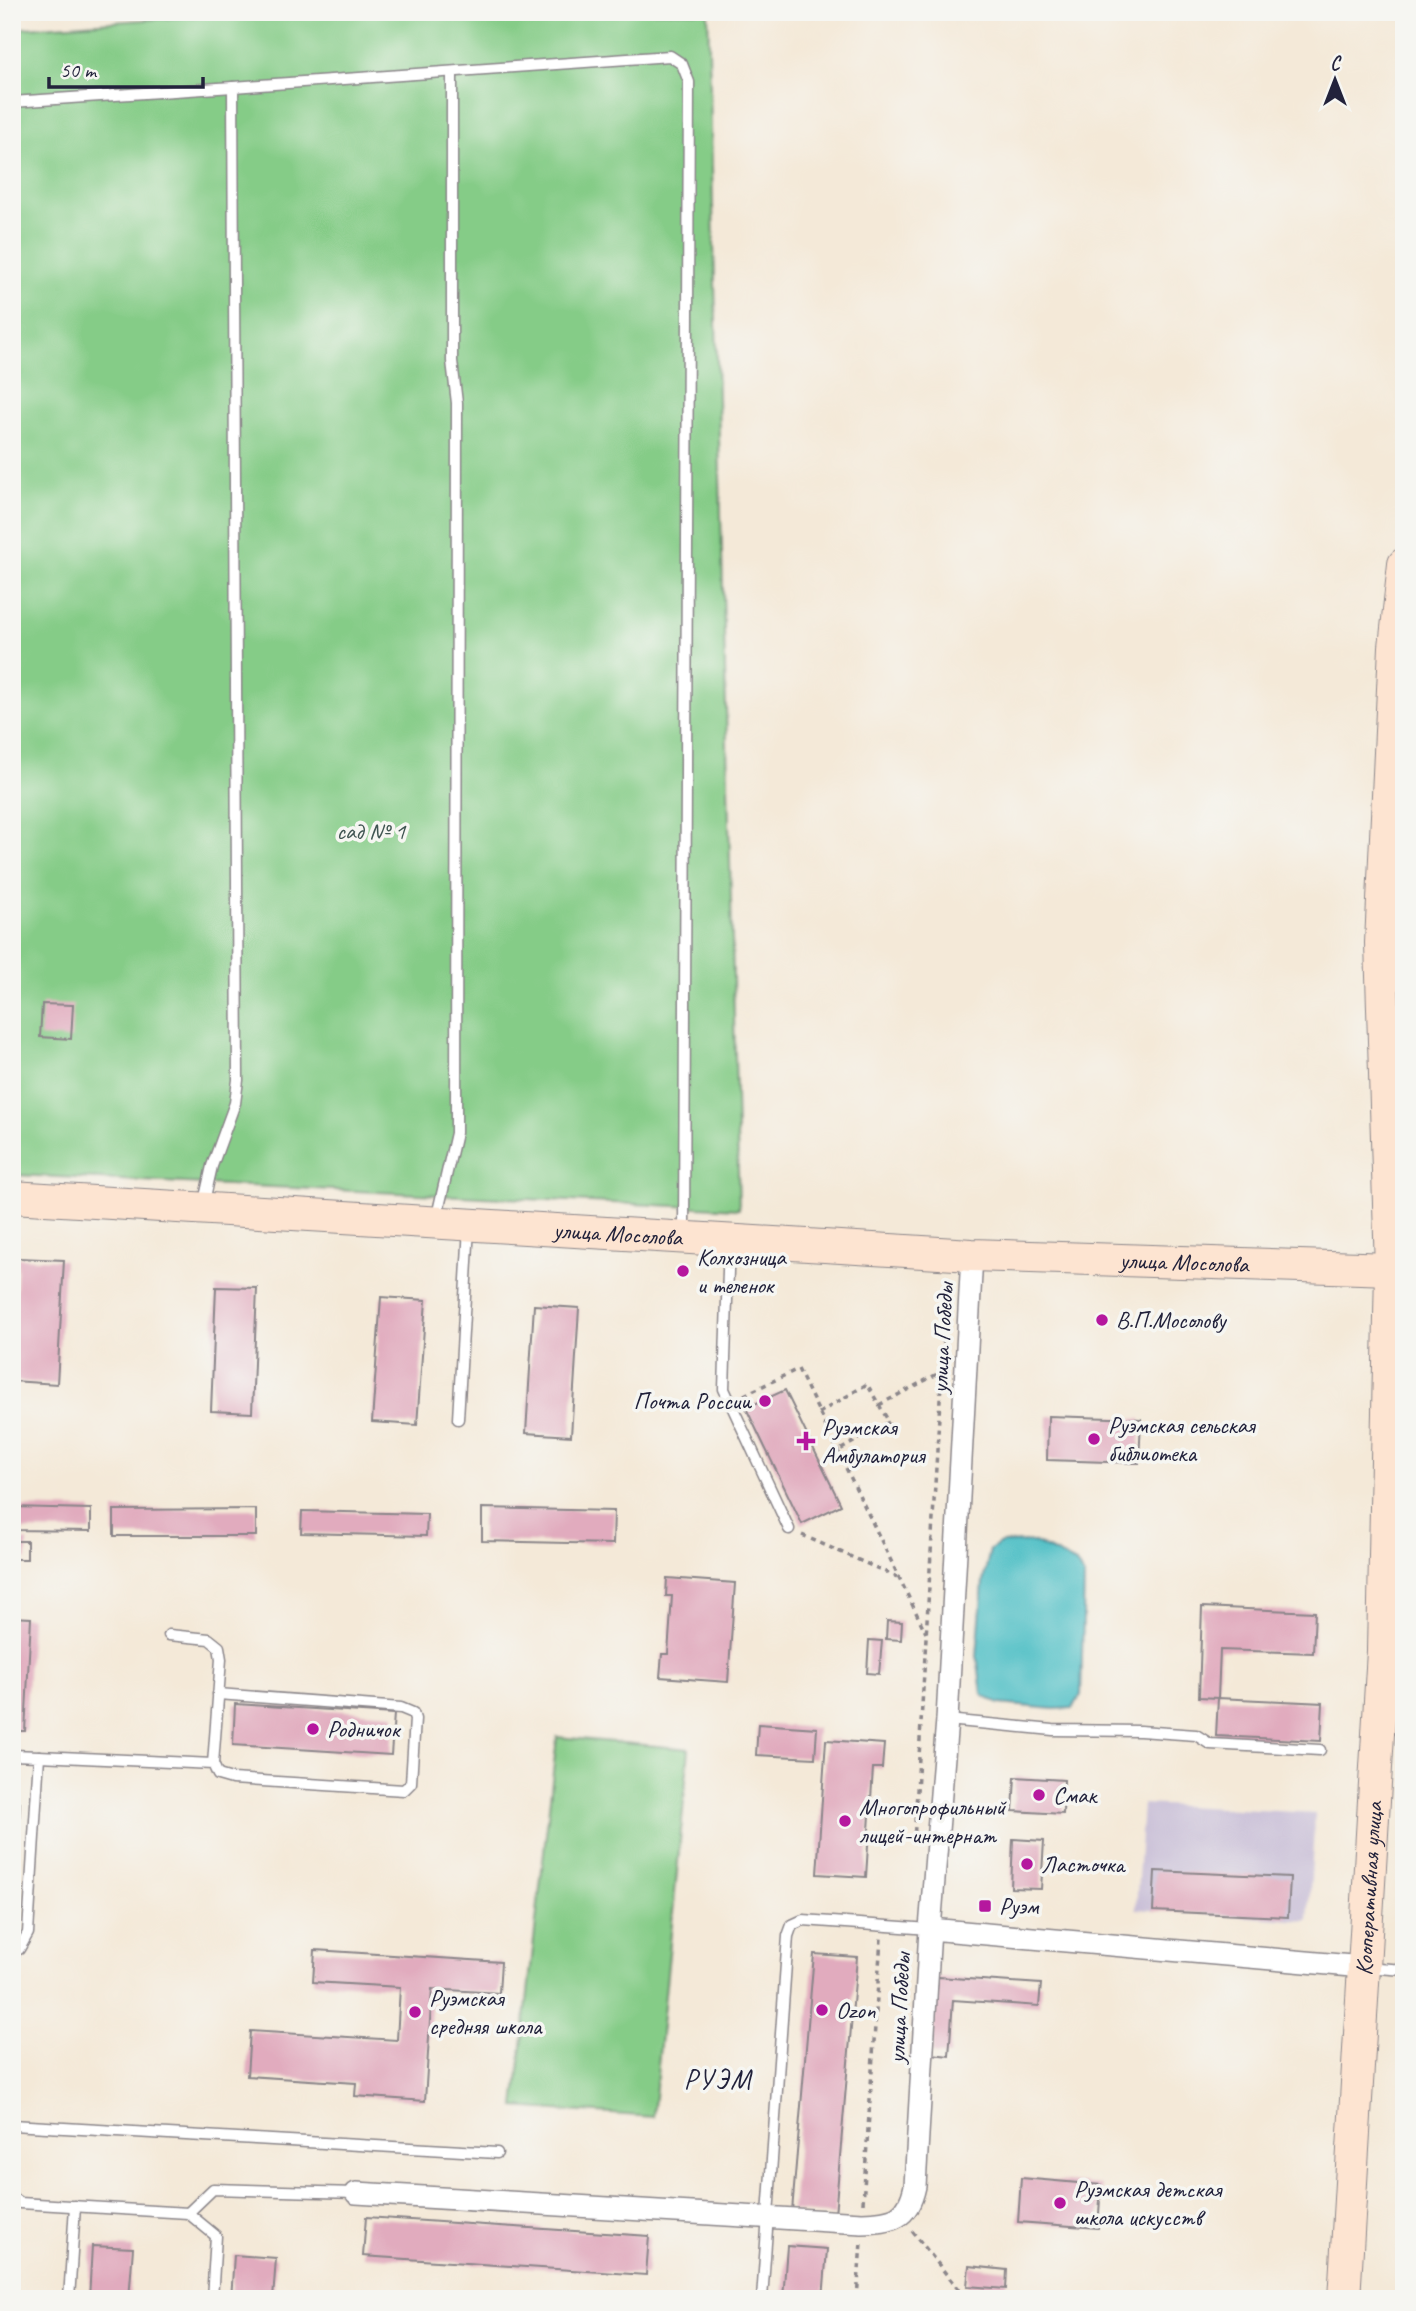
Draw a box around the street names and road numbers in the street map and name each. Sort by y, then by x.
street label: улица Мосолова [551,1215,685,1253]
street label: улица Мосолова [1117,1245,1251,1279]
street label: улица Победы [924,1280,960,1396]
street label: Кооперативная улица [1348,1799,1389,1977]
street label: улица Победы [881,1950,917,2066]

